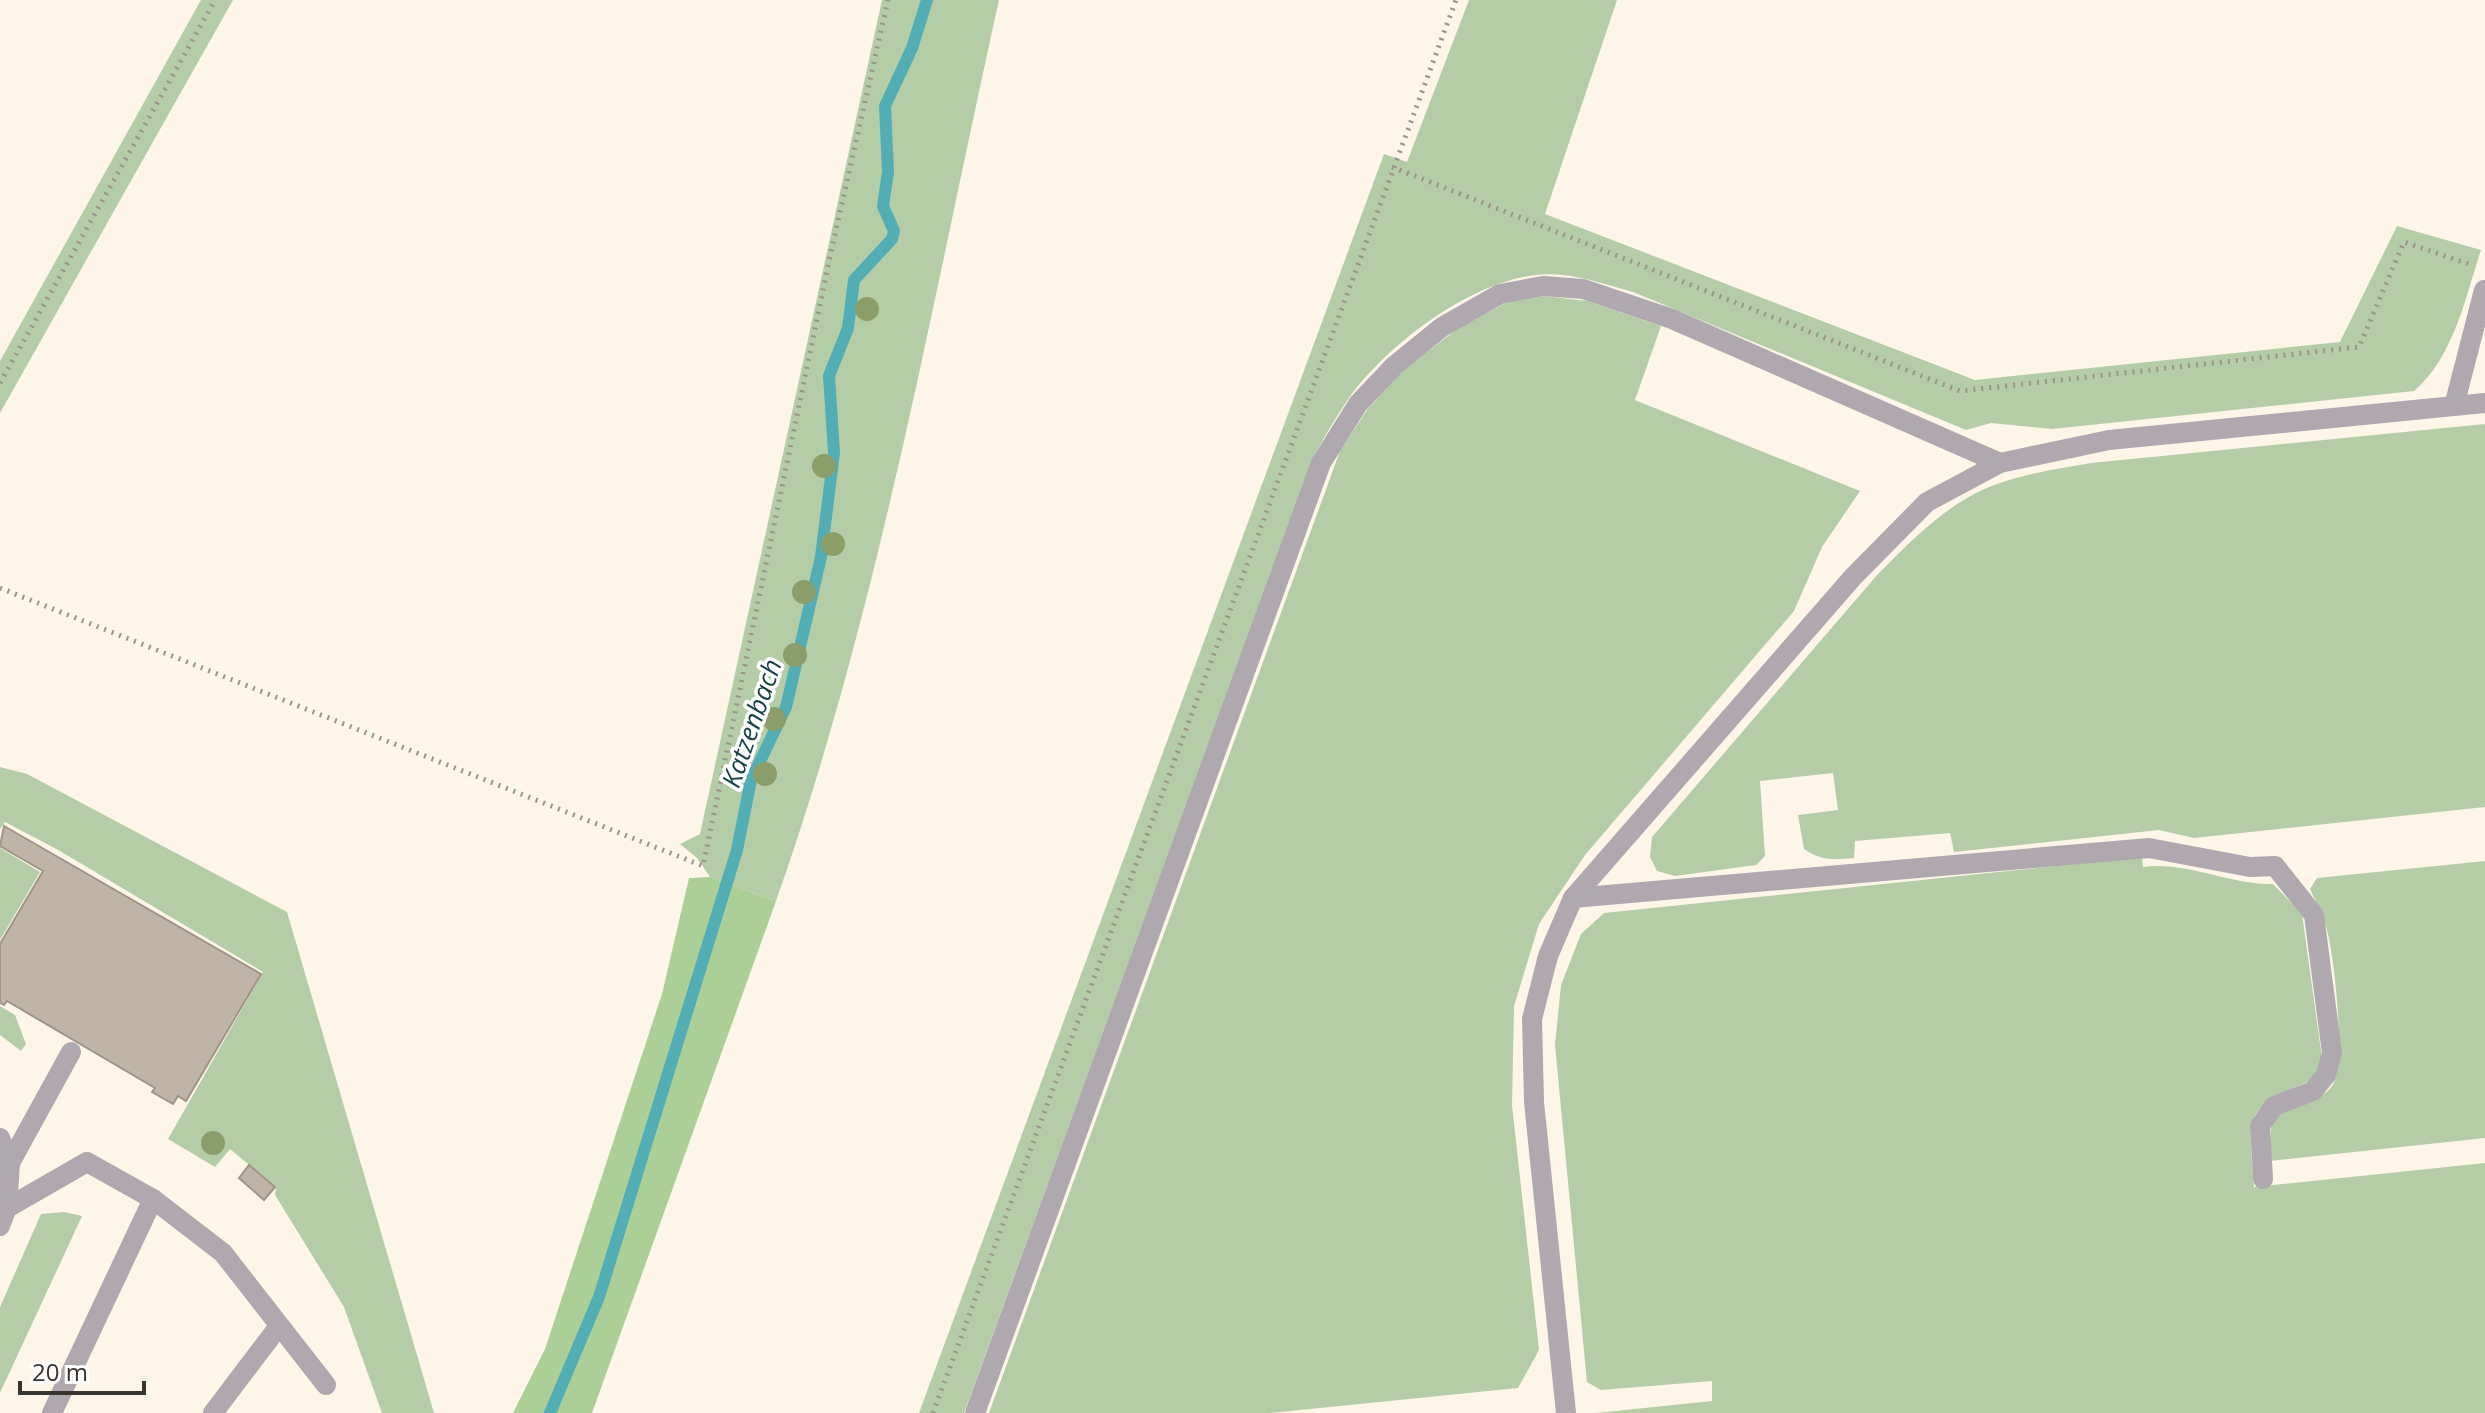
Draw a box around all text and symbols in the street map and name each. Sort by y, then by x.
water label: Katzenbach [712,654,790,792]
scale bar [20,1345,144,1395]
text: 20 m [32,1355,88,1388]

